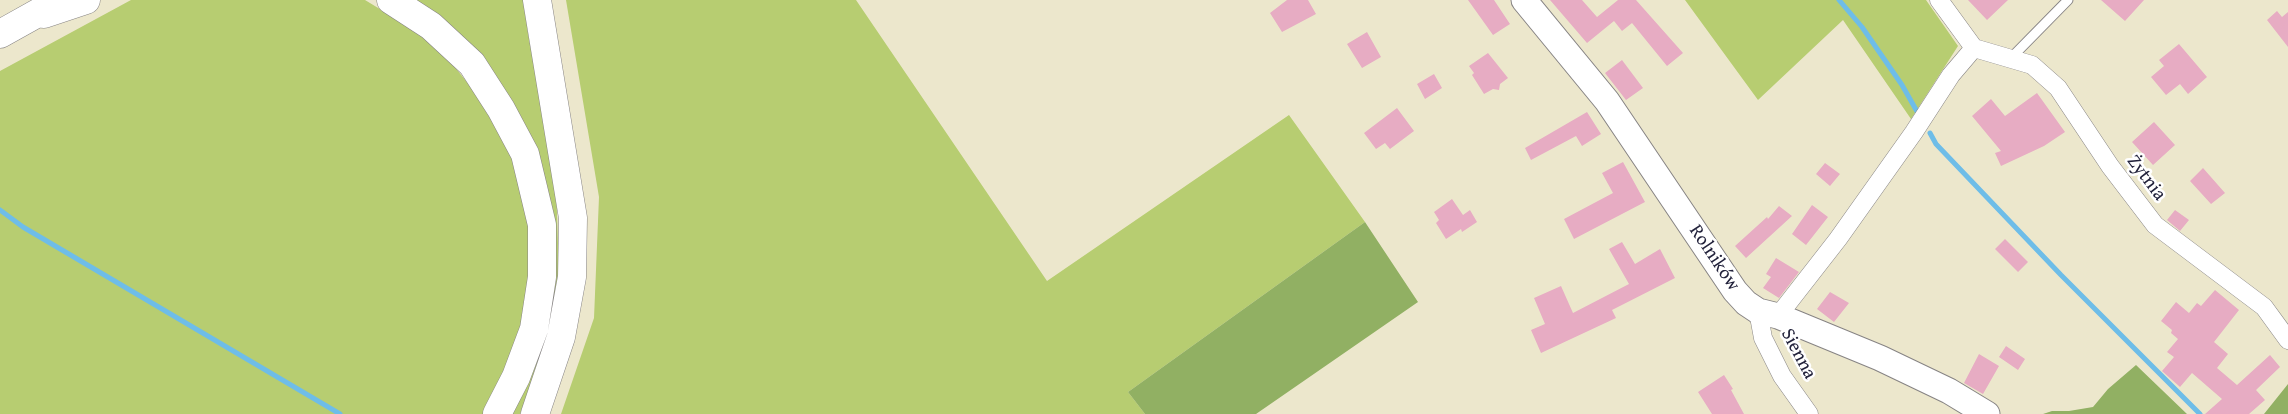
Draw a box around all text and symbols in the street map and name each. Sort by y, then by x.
street label: Żytnia [2121,151,2171,205]
street label: Rolników [1684,221,1744,295]
street label: Sienna [1775,325,1821,383]

